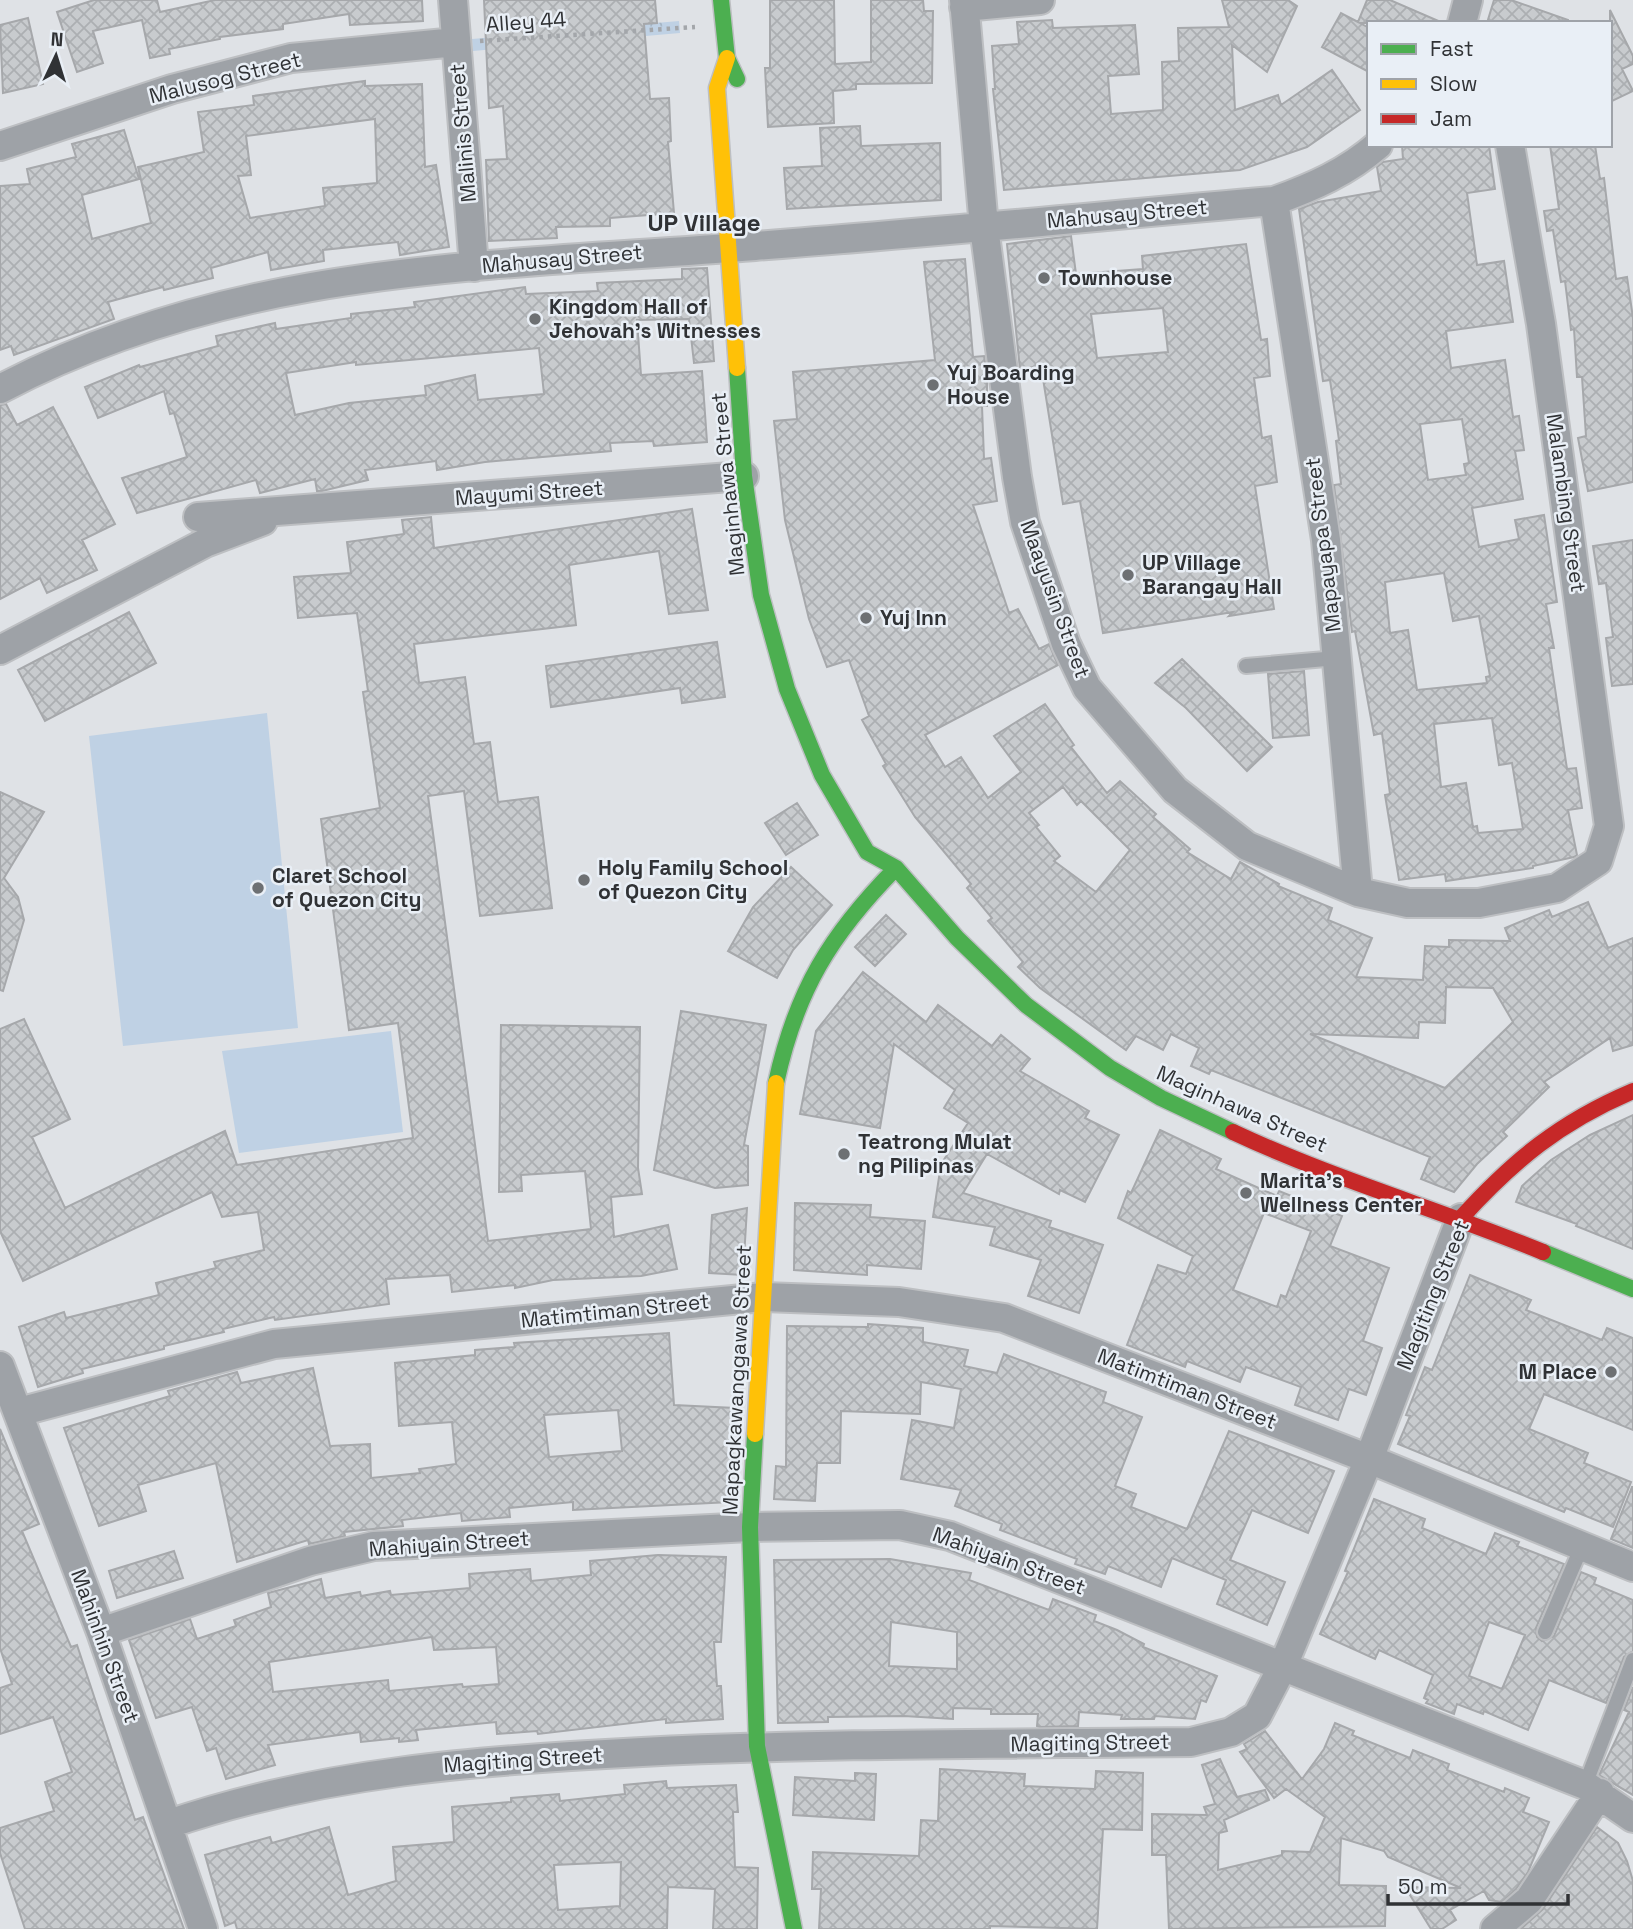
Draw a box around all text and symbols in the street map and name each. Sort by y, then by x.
street label: Alley 44 [485,5,567,38]
north arrow [21,21,91,91]
legend [1367,21,1612,147]
text: N [50,27,64,52]
text: Fast [1430,35,1474,62]
street label: Malusog Street [146,46,304,109]
street label: Malinis Street [443,63,482,204]
text: Slow [1430,70,1478,97]
text: Jam [1430,105,1472,132]
street label: Mahusay Street [1046,193,1208,234]
district label: UP Village [647,207,761,238]
street label: Mahusay Street [481,238,643,279]
place label: Townhouse [1058,264,1172,291]
marker: Townhouse [1036,270,1052,286]
place label: Kingdom Hall of Jehovah's Witnesses [549,293,761,344]
marker: Kingdom Hall of Jehovah's Witnesses [527,311,543,327]
place label: Yuj Boarding House [947,359,1075,410]
marker: Yuj Boarding House [925,377,941,393]
street label: Maginhawa Street [704,391,751,577]
street label: Malambing Street [1541,412,1592,594]
street label: Mapayapa Street [1298,456,1347,634]
street label: Mayumi Street [454,474,604,511]
street label: Maayusin Street [1014,516,1097,682]
place label: UP Village Barangay Hall [1142,549,1282,600]
marker: UP Village Barangay Hall [1120,567,1136,583]
place label: Yuj Inn [880,604,947,631]
marker: Yuj Inn [858,610,874,626]
place label: Holy Family School of Quezon City [598,854,788,905]
place label: Claret School of Quezon City [272,862,422,913]
marker: Holy Family School of Quezon City [576,872,592,888]
marker: Claret School of Quezon City [250,880,266,896]
street label: Maginhawa Street [1152,1059,1332,1158]
place label: Teatrong Mulat ng Pilipinas [858,1128,1012,1179]
marker: Teatrong Mulat ng Pilipinas [836,1146,852,1162]
place label: Marita's Wellness Center [1260,1167,1422,1218]
marker: Marita's Wellness Center [1238,1185,1254,1201]
street label: Magiting Street [1390,1216,1475,1374]
street label: Mapagkawanggawa Street [716,1244,757,1516]
street label: Matimtiman Street [519,1287,711,1334]
street label: Matimtiman Street [1094,1342,1280,1435]
place label: M Place [1519,1358,1597,1385]
marker: M Place [1603,1364,1619,1380]
street label: Mahiyain Street [929,1520,1089,1601]
street label: Mahiyain Street [368,1524,530,1563]
street label: Mahinhin Street [65,1565,146,1726]
street label: Magiting Street [1010,1728,1170,1757]
street label: Magiting Street [443,1740,603,1779]
scale bar [1388,1862,1568,1906]
text: 50 m [1398,1873,1448,1900]

